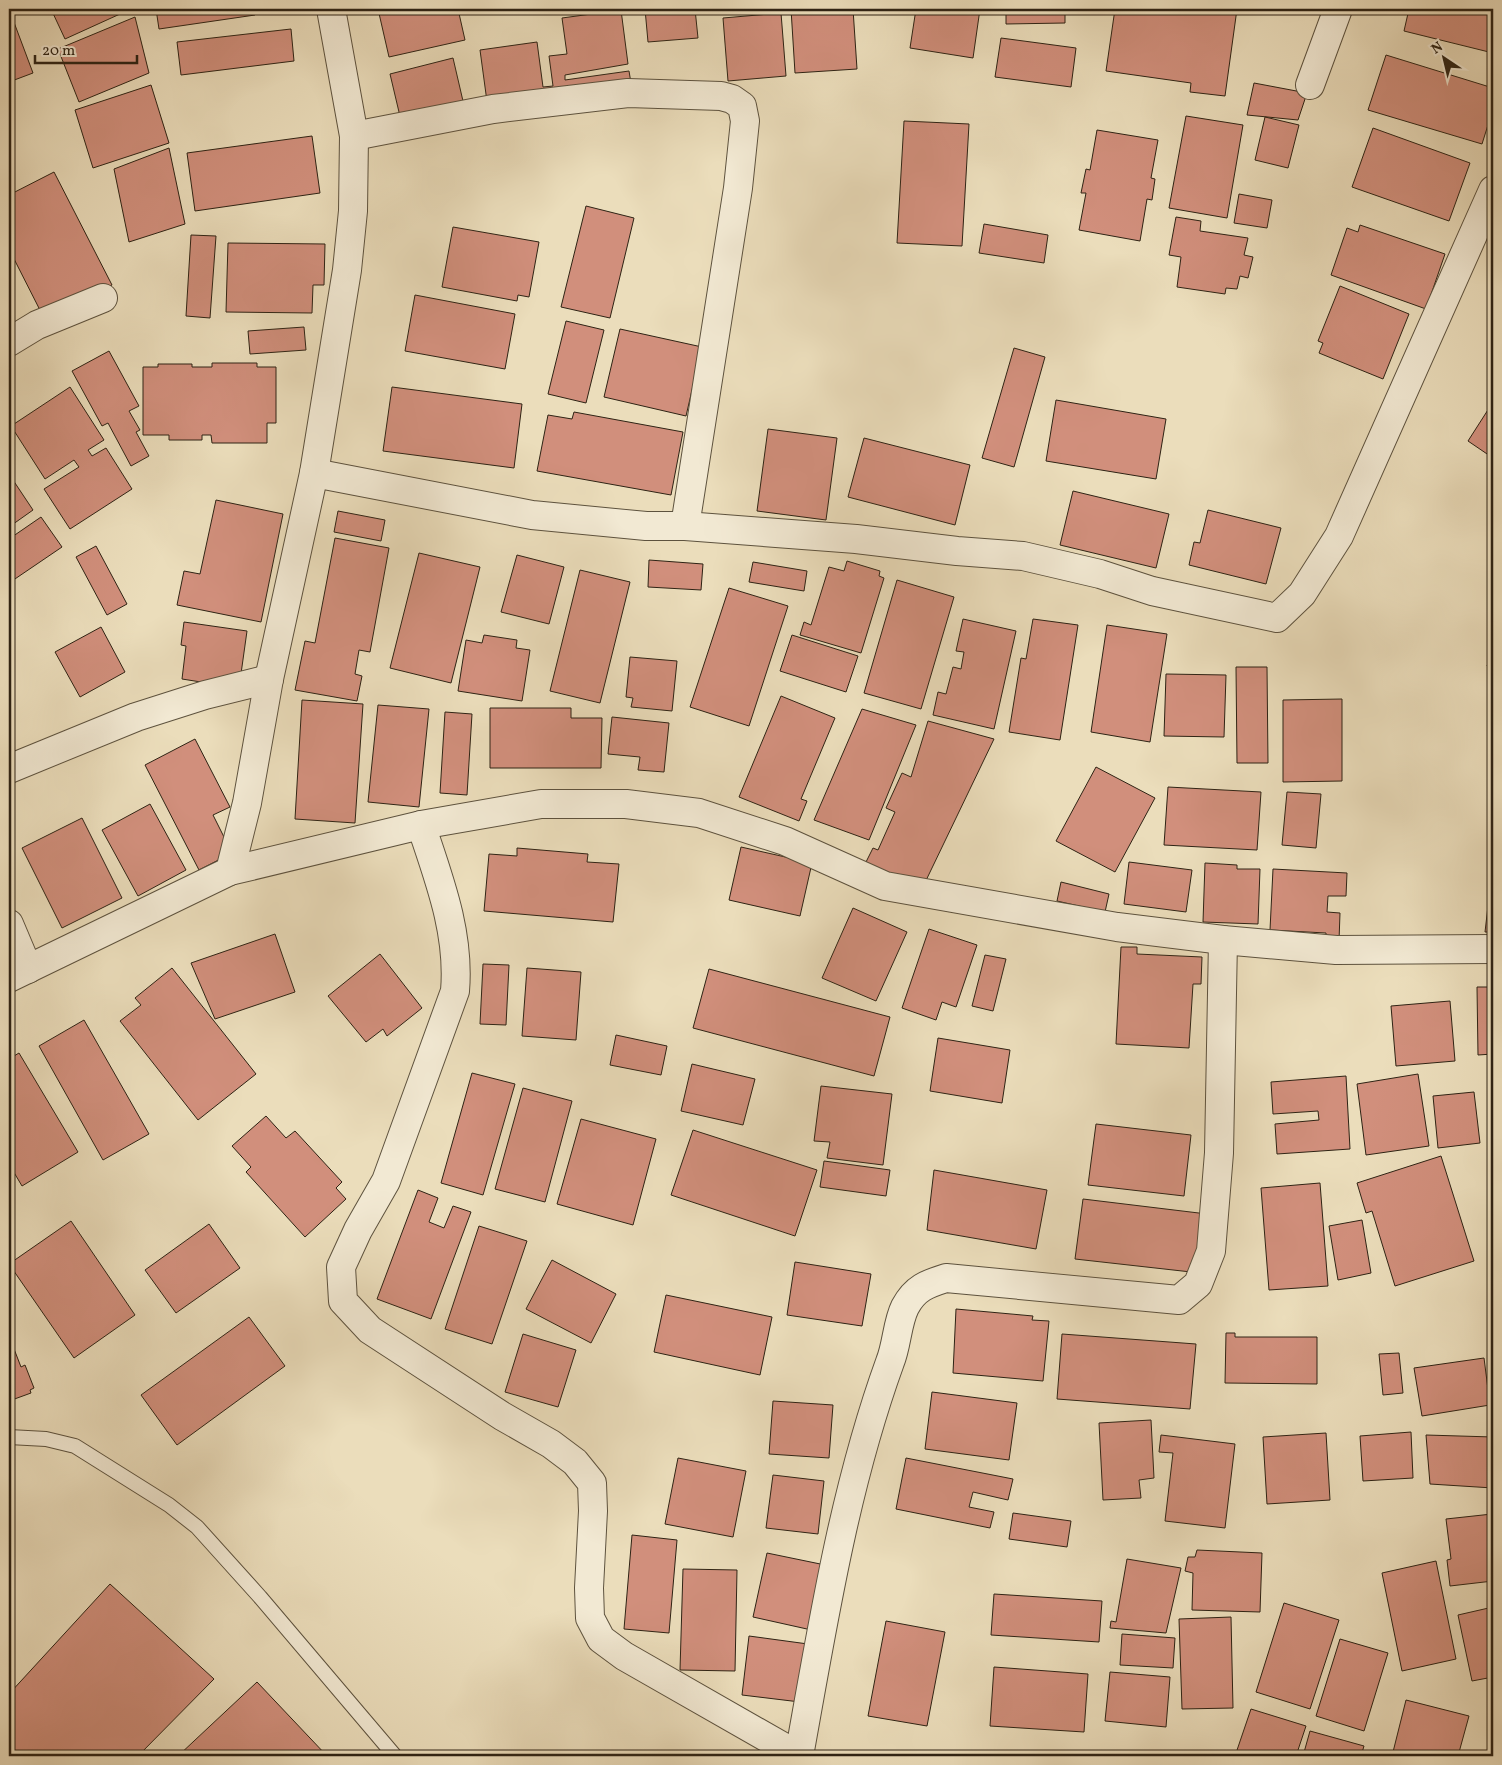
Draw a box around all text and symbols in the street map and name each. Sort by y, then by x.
scale bar [35,32,138,64]
north arrow [1420,32,1470,82]
text: N [1428,38,1447,59]
text: 20 m [42,41,75,62]

